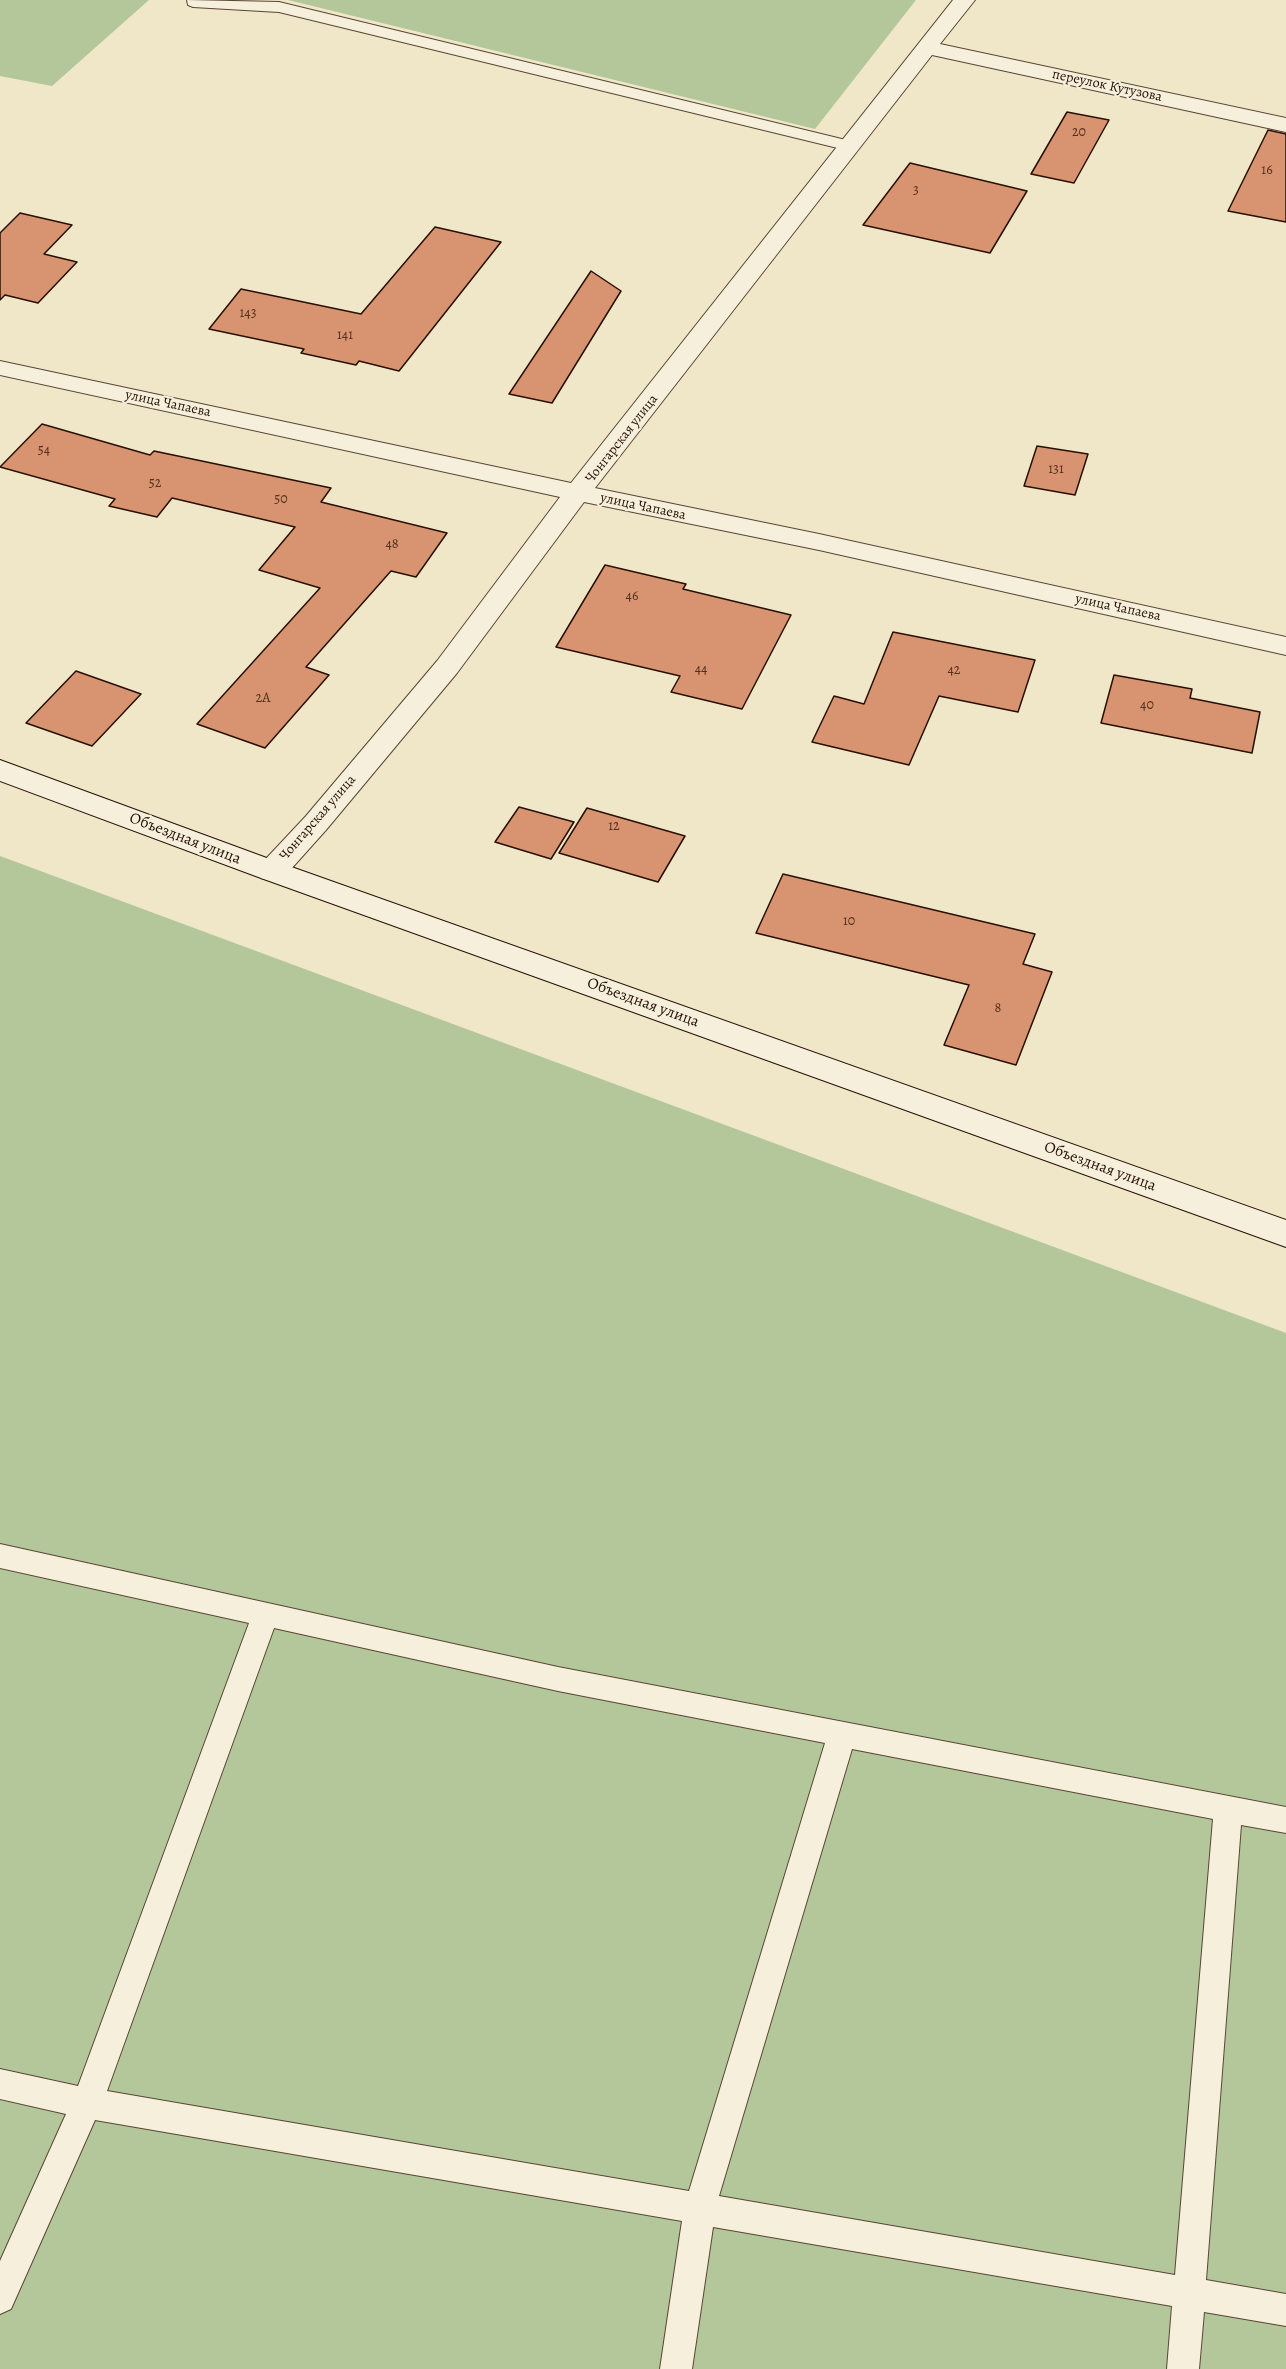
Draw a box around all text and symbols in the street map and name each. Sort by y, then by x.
street label: переулок Кутузова [1050,66,1164,106]
house number: 20 [1072,125,1086,141]
house number: 16 [1261,163,1273,179]
house number: 3 [913,183,919,199]
house number: 143 [240,306,256,322]
house number: 141 [337,328,353,344]
street label: улица Чапаева [124,387,212,421]
street label: Чонгарская улица [582,391,662,487]
house number: 54 [38,443,50,459]
house number: 131 [1048,462,1064,478]
house number: 52 [149,476,161,492]
street label: улица Чапаева [599,490,687,524]
house number: 50 [274,492,288,508]
house number: 48 [385,537,399,553]
house number: 46 [626,589,638,605]
street label: улица Чапаева [1074,591,1162,625]
house number: 44 [695,662,707,678]
house number: 42 [948,663,960,679]
house number: 2А [256,691,270,707]
house number: 40 [1140,698,1154,714]
street label: Чонгарская улица [276,772,360,864]
street label: Объездная улица [127,809,243,869]
house number: 12 [608,819,620,835]
house number: 10 [843,914,855,930]
street label: Объездная улица [584,974,702,1032]
house number: 8 [995,1001,1001,1017]
street label: Объездная улица [1041,1138,1159,1196]

